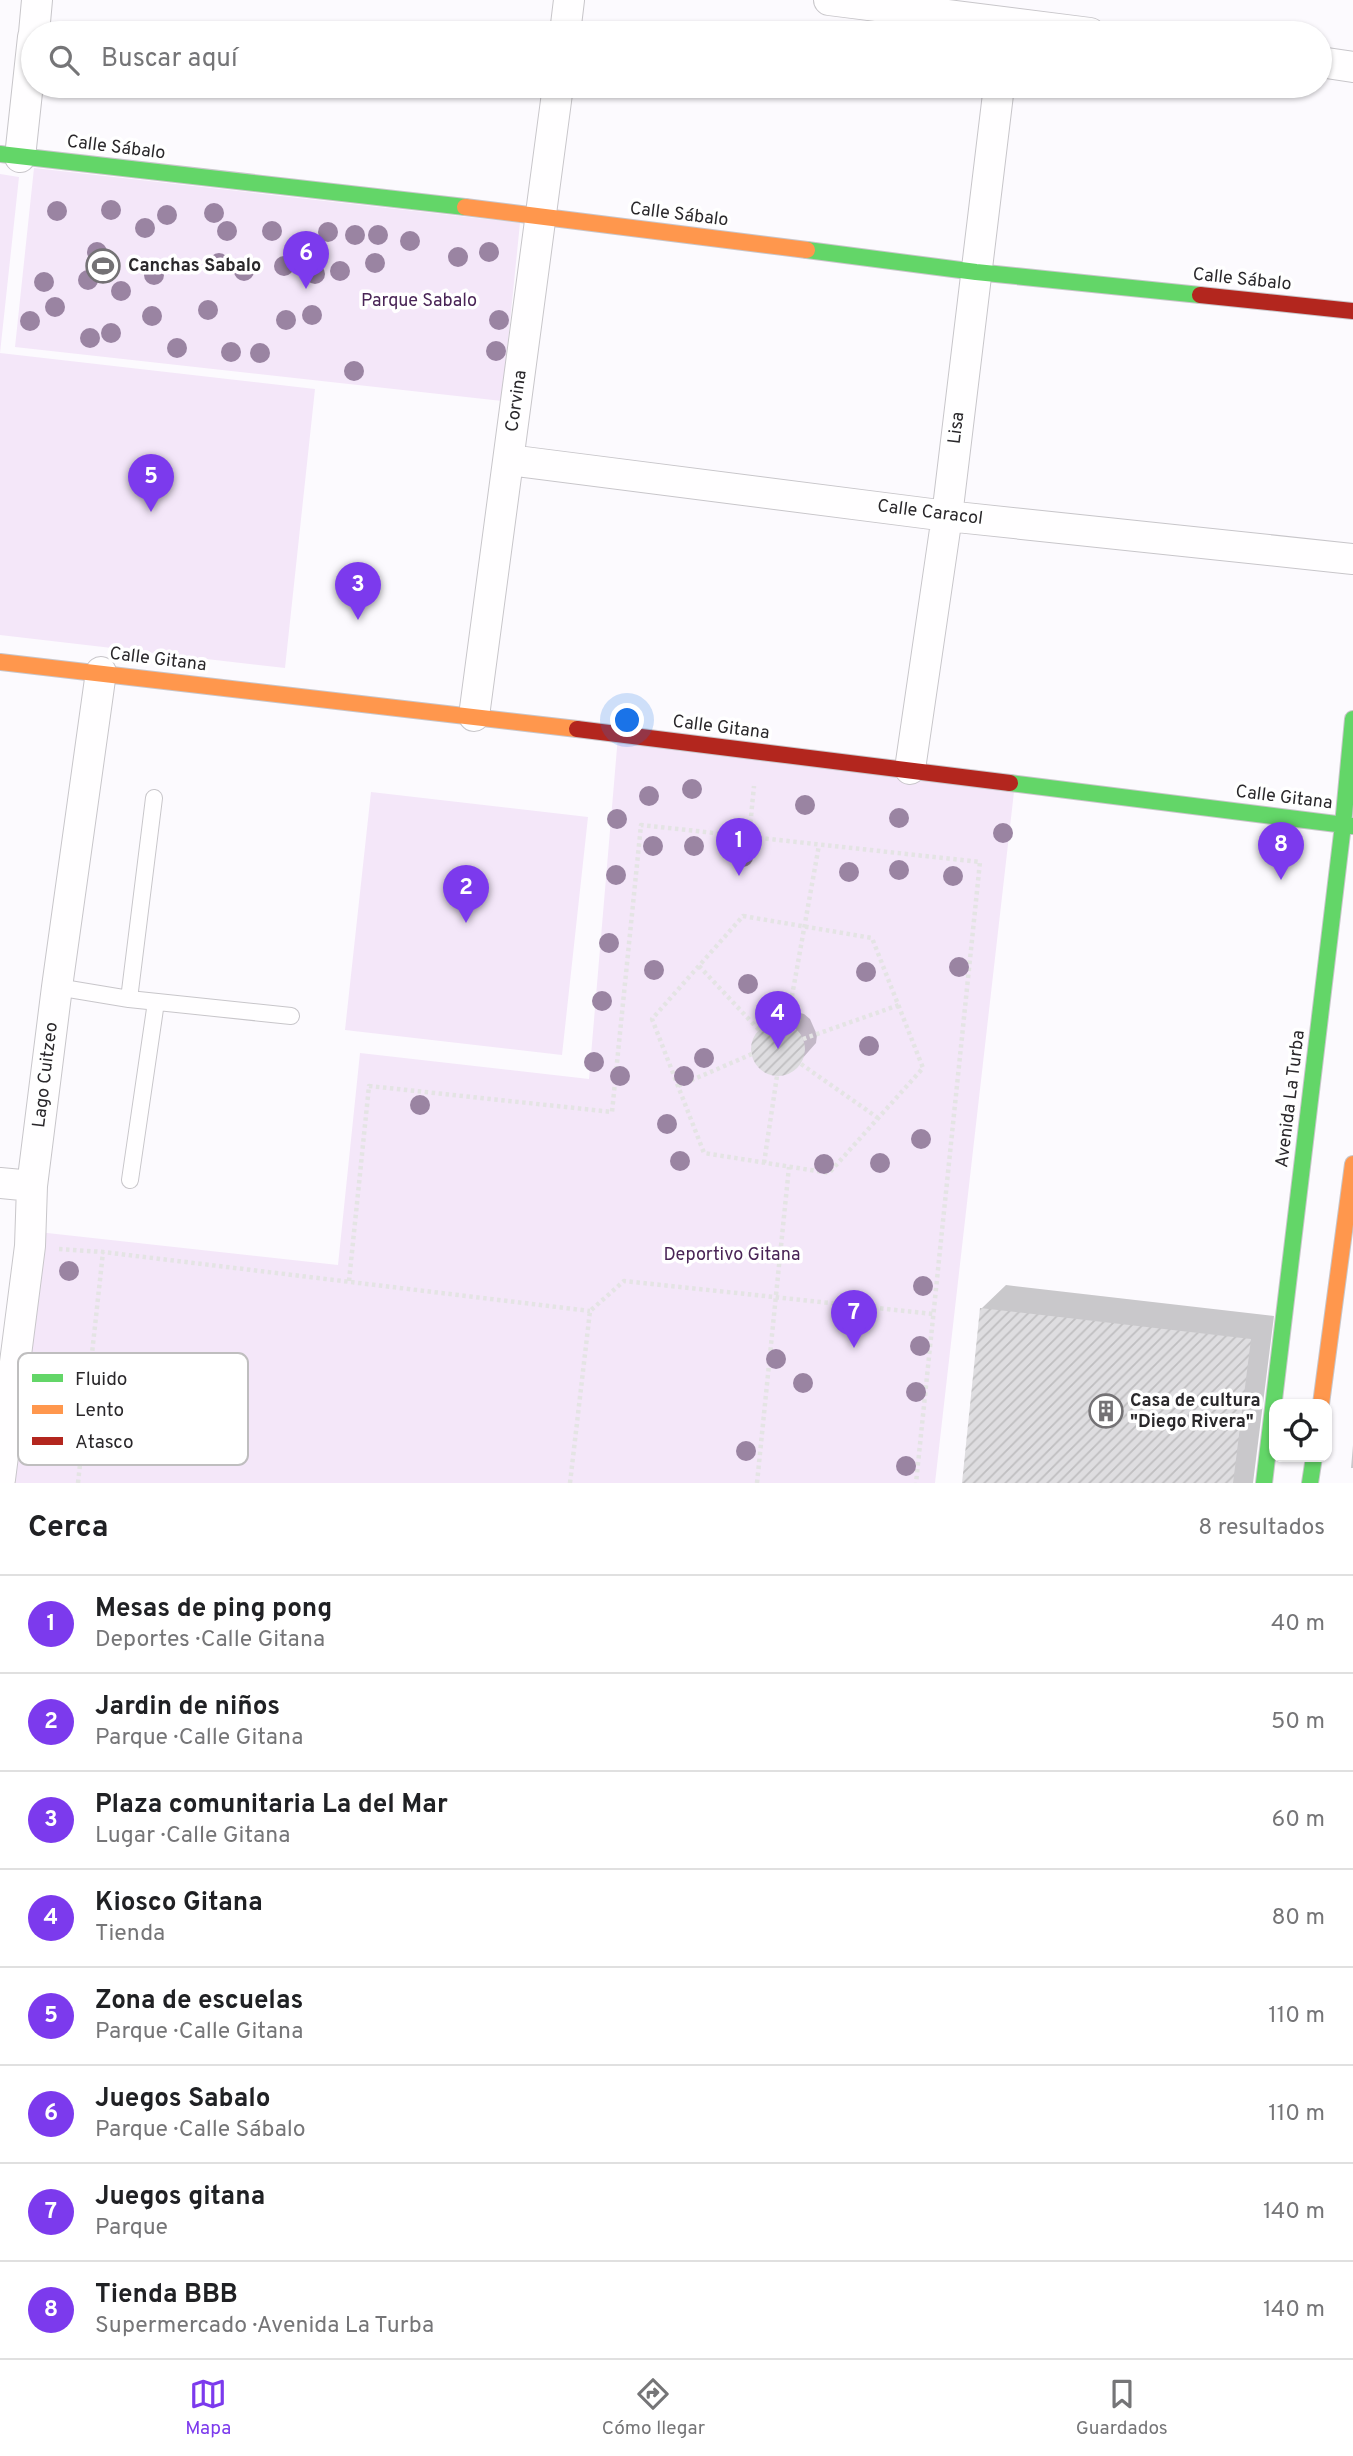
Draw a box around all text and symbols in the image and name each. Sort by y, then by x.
search box [21,21,1332,98]
icon: search [45,41,83,79]
text: Buscar aquí [101,43,238,76]
street label: Calle Sábalo [65,131,167,165]
street label: Calle Sábalo [628,198,730,232]
pin: 6 [283,231,329,289]
sports icon: Canchas Sabalo [84,247,122,285]
place label: Canchas Sabalo [128,255,261,278]
street label: Calle Sábalo [1191,263,1293,297]
park label: Parque Sabalo [361,290,477,313]
street label: Corvina [501,369,533,433]
street label: Lisa [944,411,970,445]
pin: 5 [128,454,174,512]
street label: Calle Caracol [876,495,984,531]
pin: 3 [335,562,381,620]
street label: Calle Gitana [108,643,208,677]
your location [610,703,644,737]
street label: Calle Gitana [671,711,771,745]
street label: Calle Gitana [1234,781,1334,815]
pin: 1 [716,818,762,876]
pin: 8 [1258,822,1304,880]
pin: 2 [443,865,489,923]
pin: 4 [755,991,801,1049]
street label: Lago Cuitzeo [28,1021,64,1129]
street label: Avenida La Turba [1271,1029,1311,1169]
park label: Deportivo Gitana [663,1244,801,1267]
pin: 7 [831,1290,877,1348]
legend [18,1353,248,1465]
text: Fluido [75,1368,127,1392]
place label: Casa de cultura "Diego Rivera" [1130,1390,1261,1434]
building icon: Casa de cultura "Diego Rivera" [1087,1392,1125,1430]
text: Lento [75,1399,124,1423]
map controls [1269,1399,1332,1462]
button: locate [1269,1399,1332,1462]
text: Atasco [75,1431,134,1455]
text: Cerca [28,1510,108,1547]
text: 8 resultados [1198,1514,1325,1543]
text: Mesas de ping pong [95,1593,332,1626]
text: 1 [46,1610,56,1639]
text: 40 m [1271,1610,1325,1639]
text: Deportes · Calle Gitana [95,1626,325,1655]
text: Jardin de niños [95,1691,280,1724]
text: 2 [44,1708,58,1737]
text: 50 m [1271,1708,1325,1737]
text: Parque · Calle Gitana [95,1724,303,1753]
text: Plaza comunitaria La del Mar [95,1789,448,1822]
text: 3 [44,1806,58,1835]
text: 60 m [1272,1806,1325,1835]
text: Lugar · Calle Gitana [95,1822,290,1851]
text: Kiosco Gitana [95,1887,263,1920]
text: 4 [44,1904,58,1933]
text: 80 m [1272,1904,1325,1933]
text: Tienda [95,1920,165,1949]
text: Zona de escuelas [95,1985,303,2018]
text: 5 [44,2002,58,2031]
text: 110 m [1268,2002,1325,2031]
text: Parque · Calle Gitana [95,2018,303,2047]
text: Juegos Sabalo [95,2083,270,2116]
text: 6 [44,2100,58,2129]
text: 110 m [1268,2100,1325,2129]
text: Parque · Calle Sábalo [95,2116,306,2145]
text: Juegos gitana [95,2181,265,2214]
text: 7 [45,2198,57,2227]
text: 140 m [1263,2198,1325,2227]
text: Parque [95,2214,168,2243]
text: Tienda BBB [95,2279,238,2312]
text: 8 [44,2296,58,2325]
text: 140 m [1263,2296,1325,2325]
text: Supermercado · Avenida La Turba [95,2312,434,2341]
tab: Mapa [185,2375,231,2441]
tab: Cómo llegar [602,2375,705,2441]
tab: Guardados [1076,2375,1168,2441]

